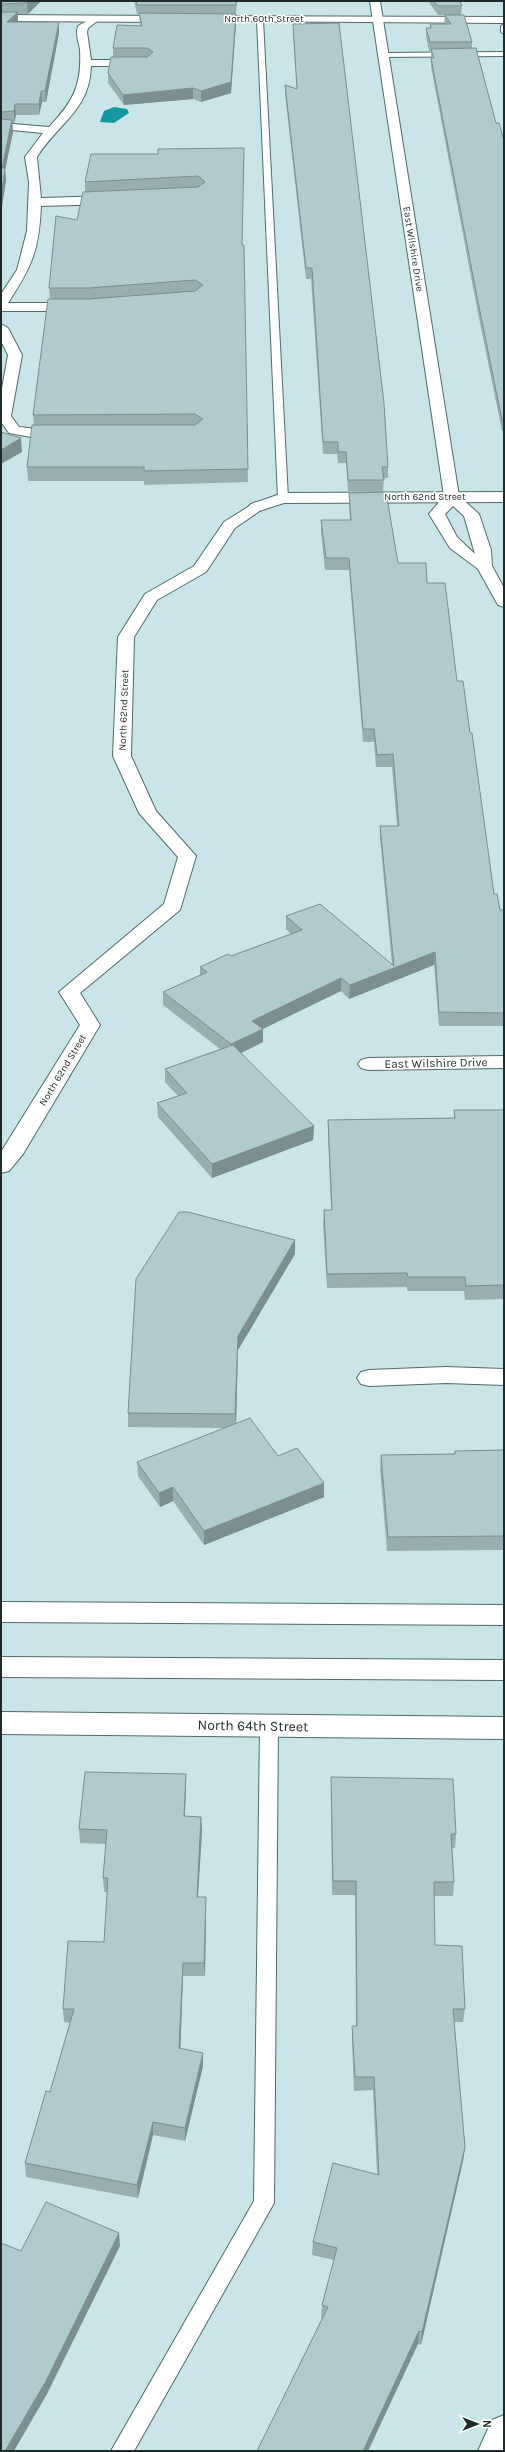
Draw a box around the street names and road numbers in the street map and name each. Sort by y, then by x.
street label: North 60th Street [224,13,304,25]
street label: East Wilshire Drive [400,206,426,292]
street label: North 62nd Street [384,491,466,503]
street label: North 62nd Street [117,669,131,751]
street label: North 62nd Street [37,1032,89,1108]
street label: East Wilshire Drive [384,1055,488,1071]
street label: North 64th Street [198,1717,308,1735]

